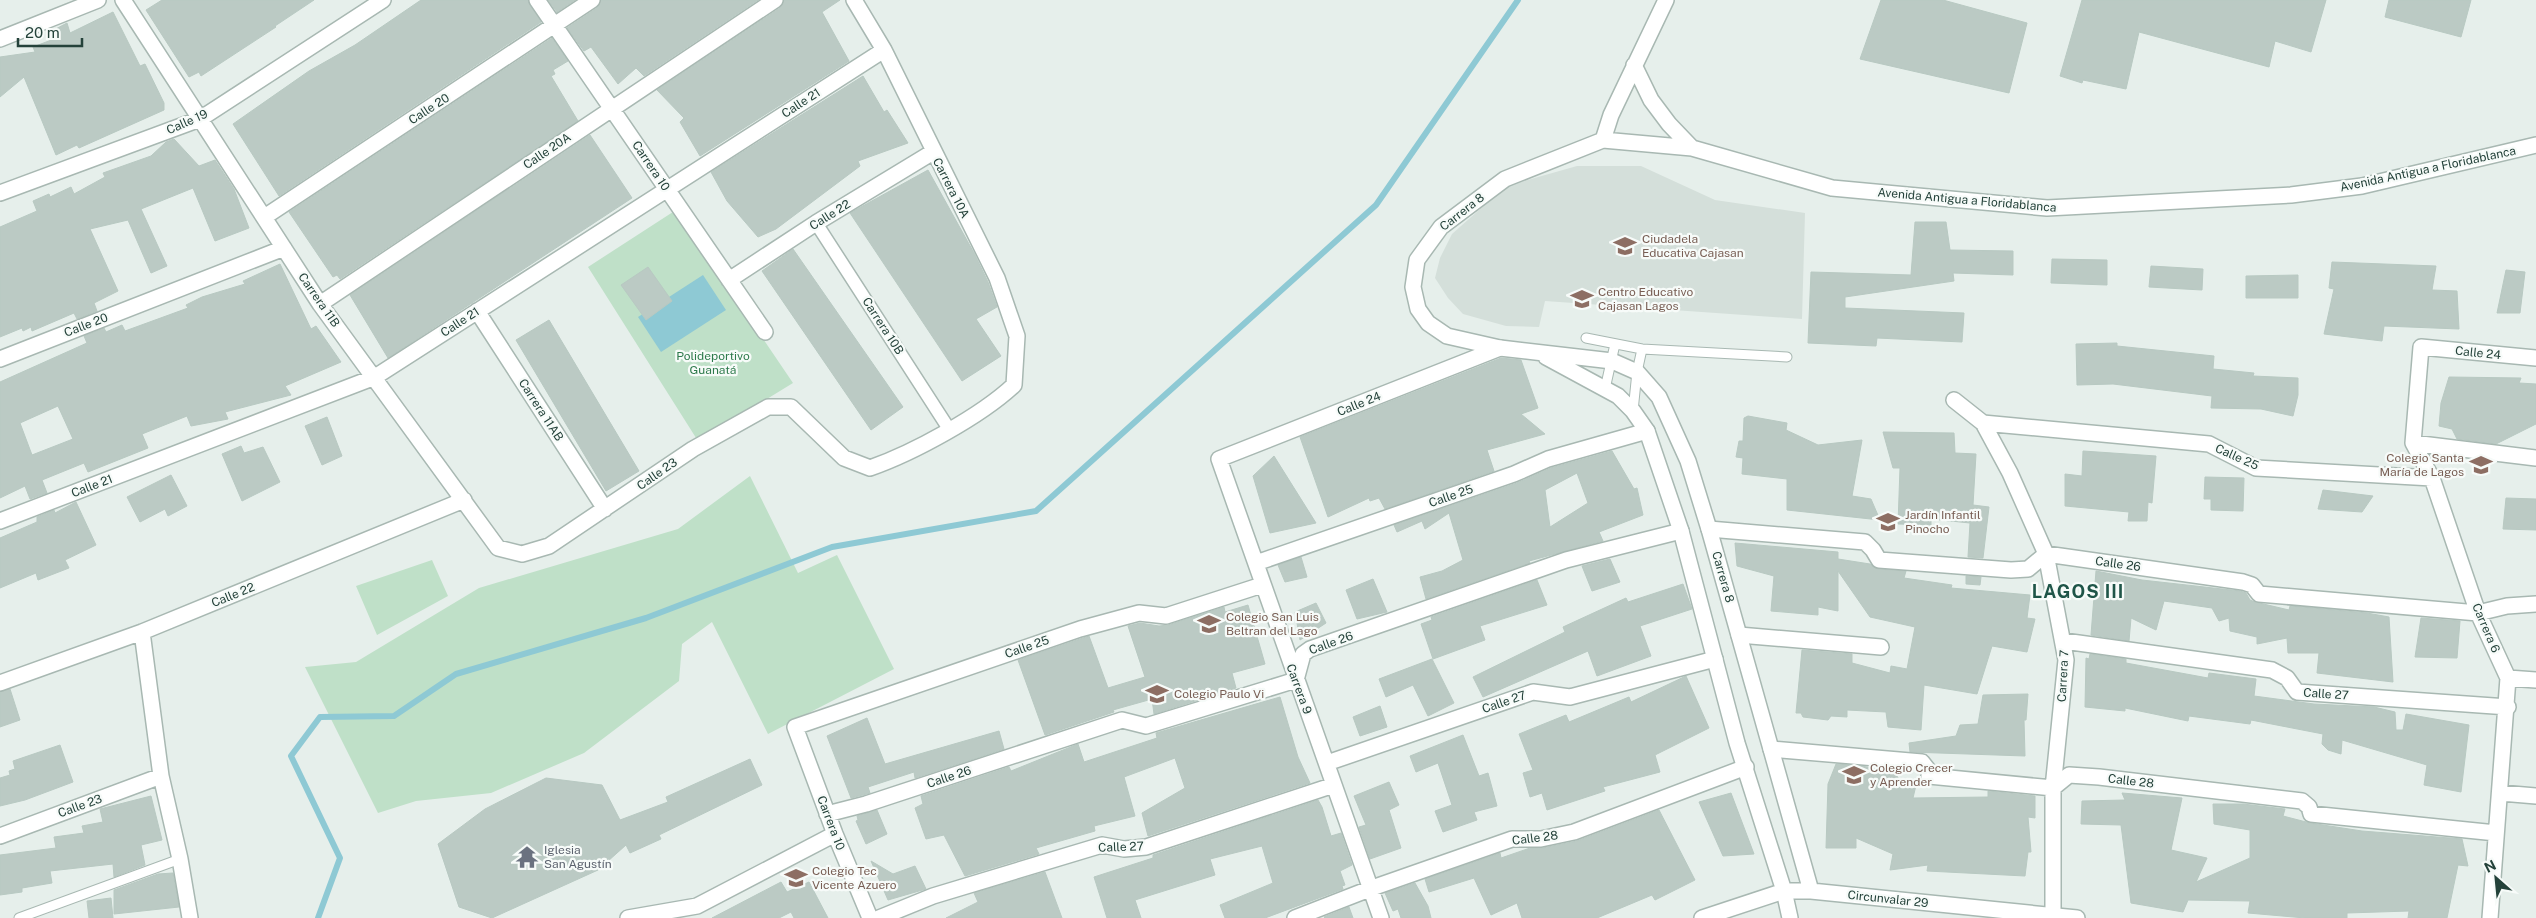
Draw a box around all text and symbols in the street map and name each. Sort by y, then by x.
scale bar [18,15,81,47]
text: 20 m [25,24,60,41]
street label: Calle 21 [779,85,823,121]
street label: Calle 20 [406,91,452,127]
street label: Calle 19 [164,107,210,137]
street label: Calle 20A [521,130,574,172]
street label: Carrera 10 [629,138,673,194]
street label: Avenida Antigua a Floridablanca [2339,144,2517,194]
street label: Carrera 10A [930,156,972,221]
street label: Avenida Antigua a Floridablanca [1877,185,2057,215]
street label: Carrera 8 [1437,190,1487,234]
street label: Calle 22 [807,197,853,233]
place label: Ciudadela Educativa Cajasan [1642,232,1744,260]
school or university icon: Ciudadela Educativa Cajasan [1612,233,1638,259]
street label: Carrera 11B [295,270,343,330]
place label: Centro Educativo Cajasan Lagos [1598,285,1693,313]
school or university icon: Centro Educativo Cajasan Lagos [1569,286,1595,312]
street label: Carrera 10B [859,295,907,357]
street label: Calle 21 [438,304,482,340]
street label: Calle 20 [62,310,110,340]
street label: Calle 24 [2454,344,2502,362]
park label: Polideportivo Guanatá [676,349,750,377]
street label: Carrera 11AB [516,376,566,444]
street label: Calle 24 [1335,389,1383,419]
street label: Calle 25 [2213,441,2261,473]
place label: Colegio Santa María de Lagos [2380,451,2464,479]
school or university icon: Colegio Santa María de Lagos [2468,452,2494,478]
street label: Calle 23 [634,455,680,493]
street label: Calle 21 [69,472,115,500]
street label: Calle 25 [1427,482,1475,510]
place label: Jardín Infantil Pinocho [1905,508,1981,536]
school or university icon: Jardín Infantil Pinocho [1875,509,1901,535]
street label: Carrera 8 [1709,550,1737,604]
street label: Calle 26 [2094,554,2142,574]
street label: Calle 22 [209,580,257,610]
district label: LAGOS III [2032,581,2124,602]
street label: Carrera 6 [2469,601,2503,655]
place label: Colegio San Luis Beltran del Lago [1226,610,1319,638]
school or university icon: Colegio San Luis Beltran del Lago [1196,611,1222,637]
street label: Calle 26 [1307,629,1355,657]
street label: Calle 25 [1003,633,1051,661]
street label: Carrera 7 [2055,650,2071,702]
street label: Carrera 9 [1283,662,1315,716]
school or university icon: Colegio Paulo Vi [1144,681,1170,707]
street label: Calle 27 [2303,685,2349,703]
place label: Colegio Paulo Vi [1174,687,1264,701]
street label: Calle 27 [1480,688,1528,716]
place label: Colegio Crecer y Aprender [1870,761,1953,789]
school or university icon: Colegio Crecer y Aprender [1841,762,1867,788]
street label: Calle 26 [925,763,973,791]
street label: Calle 28 [2107,771,2155,791]
street label: Calle 23 [56,792,104,820]
street label: Carrera 10 [814,794,848,852]
street label: Calle 28 [1511,828,1559,848]
street label: Calle 27 [1098,839,1144,855]
place label: Iglesia San Agustín [544,843,612,871]
temple icon: Iglesia San Agustín [514,844,540,870]
north arrow [2471,853,2521,903]
text: N [2482,857,2499,876]
place label: Colegio Tec Vicente Azuero [812,864,897,892]
school or university icon: Colegio Tec Vicente Azuero [783,865,809,891]
street label: Circunvalar 29 [1847,888,1929,910]

